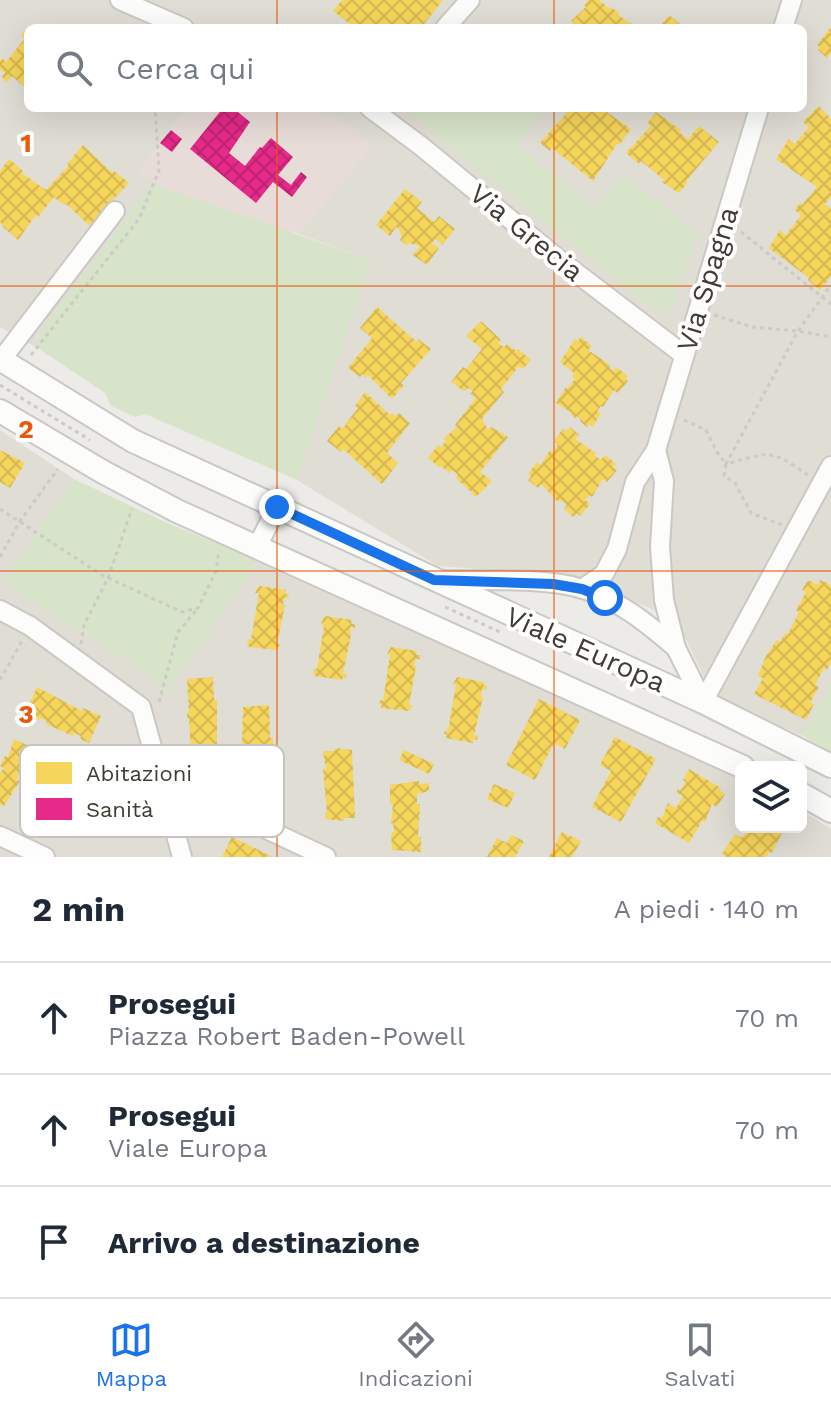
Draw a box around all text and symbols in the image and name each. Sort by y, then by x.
search box [24,24,807,112]
icon: search [52,46,96,90]
text: Cerca qui [116,51,254,86]
text: 1 [20,128,32,158]
street label: Via Grecia [463,177,590,288]
street label: Via Spagna [670,203,745,356]
text: 2 [18,414,34,444]
route end [259,489,295,525]
route start [587,580,623,616]
street label: Viale Europa [501,599,671,699]
text: 3 [18,699,34,729]
legend [20,745,284,837]
text: Abitazioni [86,761,192,786]
map controls [735,761,807,833]
button: layers [735,761,807,833]
text: Sanità [86,797,153,822]
text: 2 min [32,889,125,929]
text: A piedi · 140 m [614,894,799,924]
text: Prosegui [108,986,236,1021]
icon: ahead [32,996,76,1040]
text: 70 m [735,1003,799,1033]
text: Piazza Robert Baden-Powell [108,1021,465,1051]
text: Prosegui [108,1098,236,1133]
icon: ahead [32,1108,76,1152]
text: 70 m [735,1115,799,1145]
text: Viale Europa [108,1133,267,1163]
icon: arrive [32,1220,76,1264]
text: Arrivo a destinazione [108,1225,420,1260]
tab: Mappa [96,1318,167,1391]
tab: Indicazioni [358,1318,473,1391]
tab: Salvati [664,1318,735,1391]

